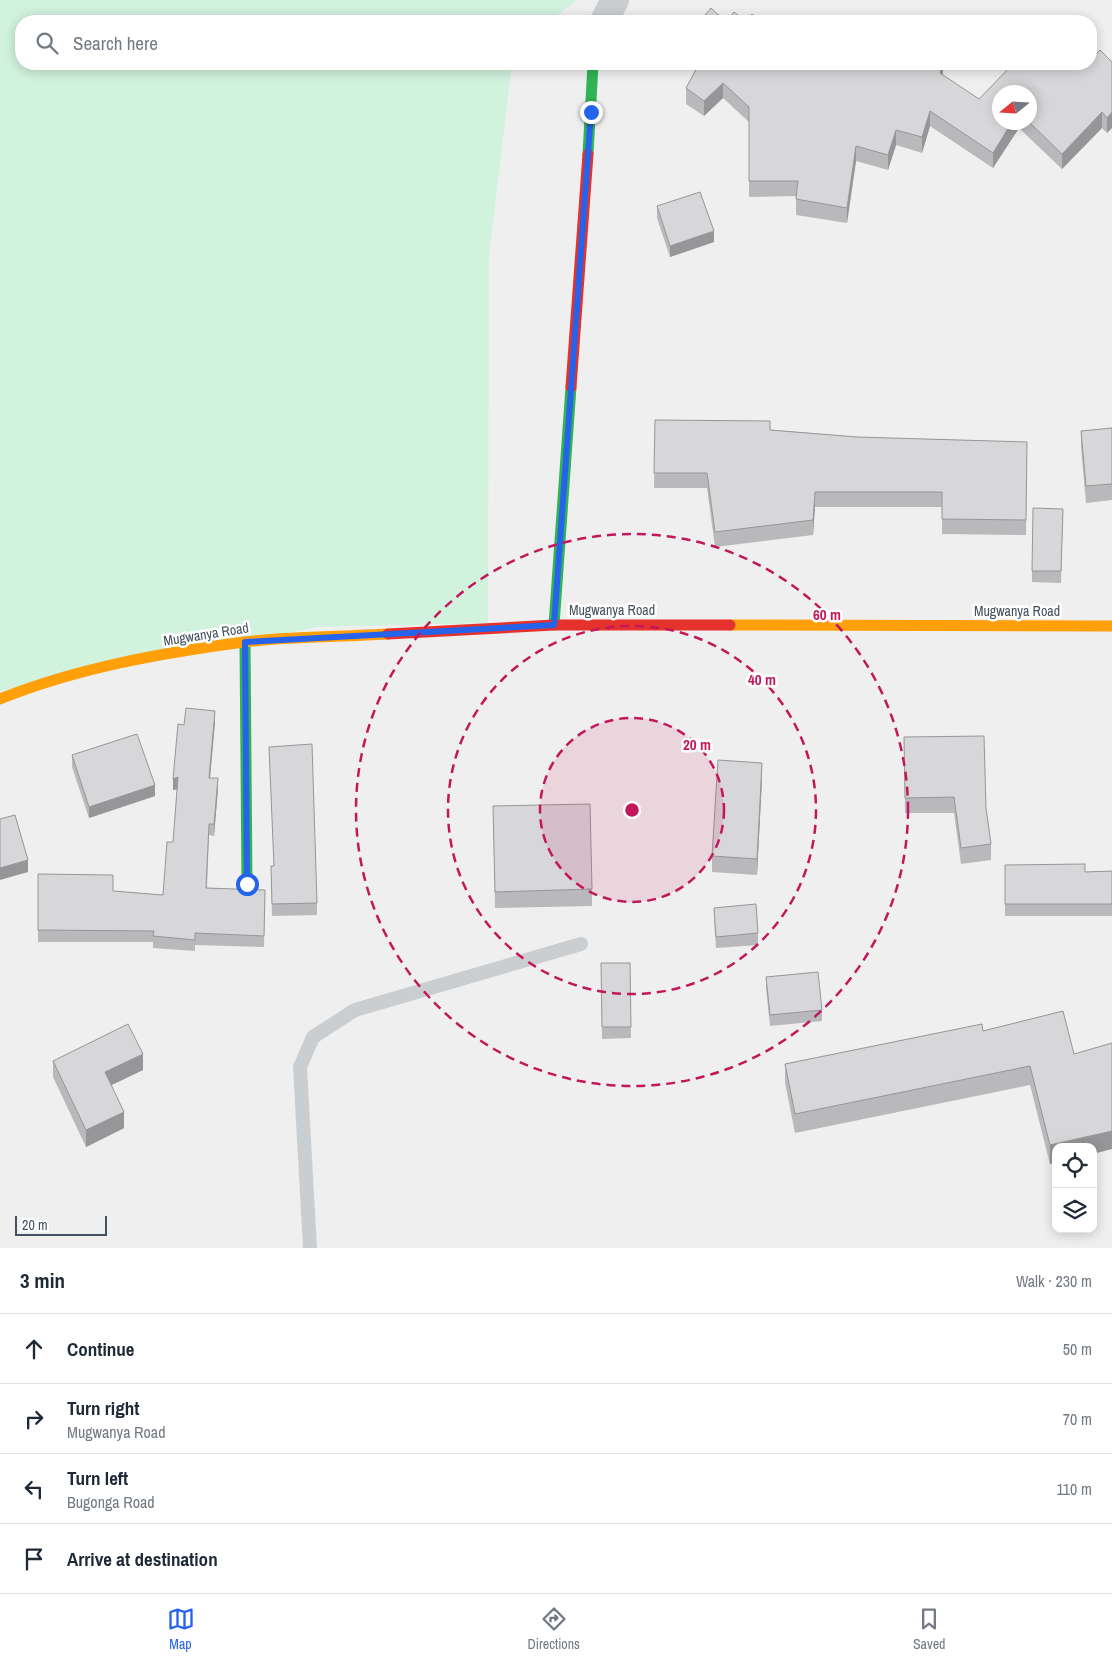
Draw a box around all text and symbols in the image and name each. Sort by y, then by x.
search box [15,15,1097,70]
icon: search [33,29,61,57]
text: Search here [73,30,158,56]
north arrow [992,85,1037,130]
route end [580,101,603,124]
street label: Mugwanya Road [569,601,655,619]
street label: Mugwanya Road [974,602,1060,620]
text: 60 m [813,604,841,625]
street label: Mugwanya Road [162,618,250,650]
text: 40 m [748,669,776,690]
text: 20 m [683,734,711,755]
centre of rings [623,801,641,819]
route start [236,873,259,896]
map controls [1052,1143,1097,1233]
button: locate [1052,1143,1097,1188]
button: layers [1052,1188,1097,1233]
scale bar [15,1213,108,1236]
text: 20 m [22,1216,48,1234]
text: 3 min [20,1266,65,1295]
text: Walk · 230 m [1016,1270,1092,1292]
icon: ahead [20,1335,48,1363]
text: Continue [67,1336,135,1362]
text: 50 m [1063,1338,1092,1360]
text: Turn right [67,1395,139,1421]
icon: right [20,1405,48,1433]
text: 70 m [1063,1408,1092,1430]
text: Mugwanya Road [67,1421,165,1443]
text: Turn left [67,1465,128,1491]
icon: left [20,1475,48,1503]
text: 110 m [1056,1478,1092,1500]
text: Bugonga Road [67,1491,155,1513]
icon: arrive [20,1545,48,1573]
text: Arrive at destination [67,1546,218,1572]
tab: Map [167,1605,195,1653]
tab: Directions [528,1605,580,1653]
tab: Saved [913,1605,945,1653]

